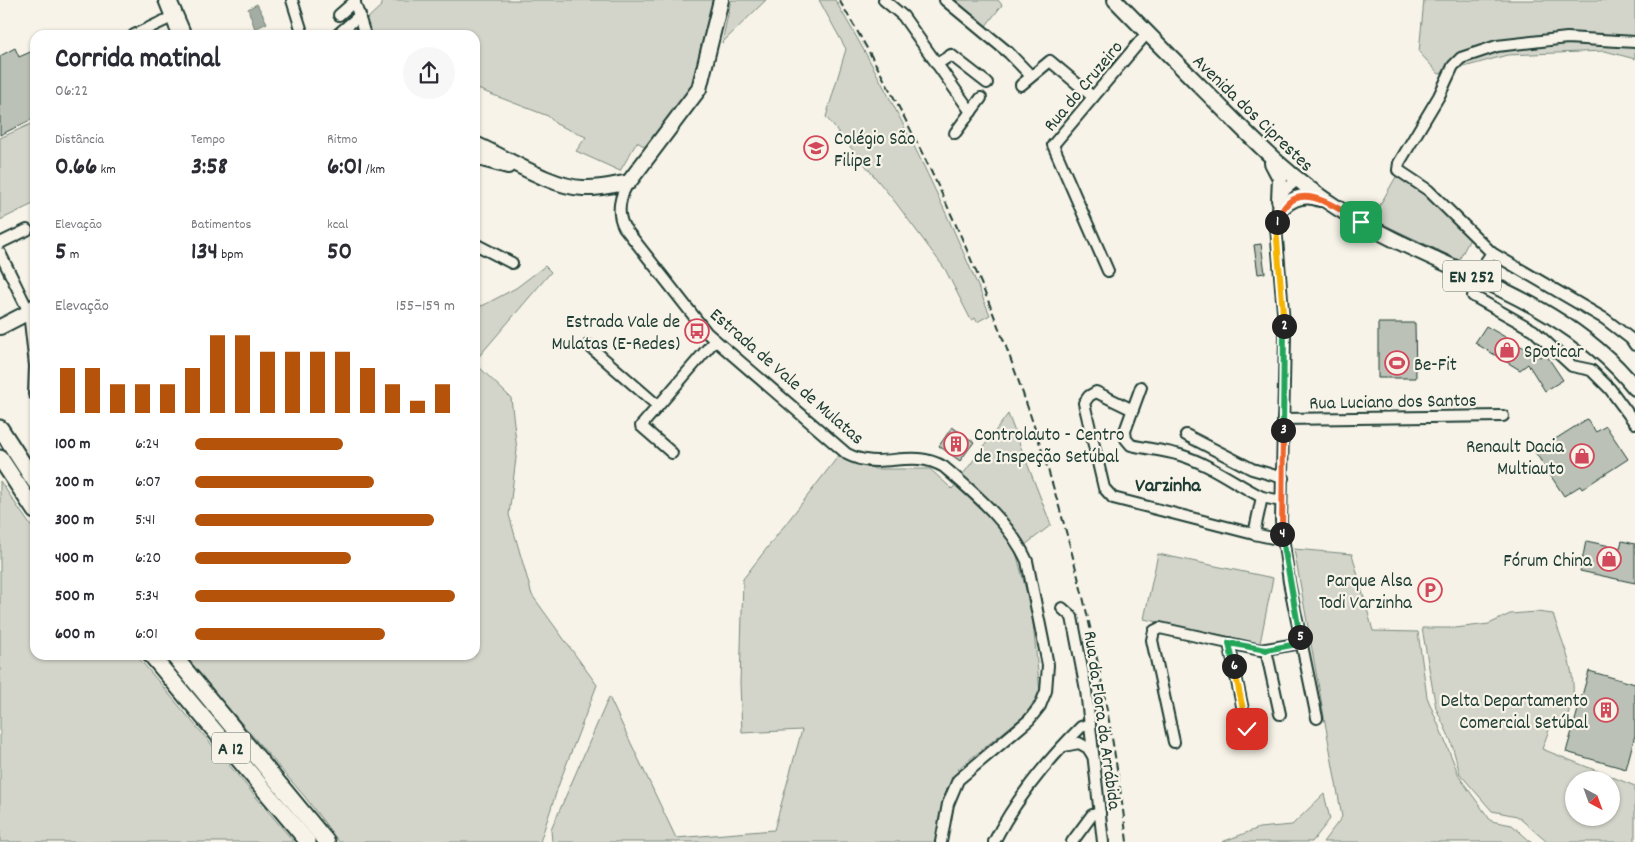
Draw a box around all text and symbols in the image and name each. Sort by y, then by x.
street label: Rua do Cruzeiro [1038,36,1131,139]
text: Corrida matinal [55,41,220,81]
button: share [403,47,455,99]
street label: Avenida dos Ciprestes [1185,50,1318,180]
text: 06:22 [55,80,88,103]
place label: Colégio São Filipe I [834,127,915,176]
text: Distância [55,130,104,150]
text: Tempo [191,130,225,150]
text: Ritmo [327,130,357,150]
school or university icon: Colégio São Filipe I [803,135,829,161]
text: 0.66 [55,150,97,186]
text: 3:58 [191,150,228,186]
text: 6:01 [327,150,363,186]
text: km [97,160,116,180]
text: /km [363,160,385,180]
pin [1340,201,1382,243]
icon: arrive [1347,208,1375,236]
pin: 1 [1264,210,1290,234]
text: 1 [1276,212,1279,232]
text: Elevação [55,215,102,235]
text: Batimentos [191,215,251,235]
text: kcal [327,215,348,235]
text: 5 [55,235,67,271]
text: 134 [191,235,218,271]
text: 50 [327,235,352,271]
text: m [67,245,79,265]
text: bpm [218,245,243,265]
road number: EN 252 [1443,260,1501,292]
text: Elevação [55,295,109,318]
text: 155–159 m [396,295,455,318]
street label: Estrada de Vale de Mulatas [703,303,869,452]
place label: Estrada Vale de Mulatas (E-Redes) [551,310,680,359]
pin: 2 [1272,314,1296,338]
text: 2 [1281,316,1288,336]
bus stop icon: Estrada Vale de Mulatas (E-Redes) [684,318,710,344]
shop icon: Spoticar [1494,337,1520,363]
place label: Spoticar [1524,340,1584,367]
sports icon: Be-Fit [1384,350,1410,376]
place label: Be-Fit [1414,353,1457,380]
street label: Rua Luciano dos Santos [1309,389,1477,418]
pin: 3 [1270,418,1296,442]
text: 3 [1280,420,1287,440]
place label: Controlauto - Centro de Inspeção Setúbal [974,423,1124,472]
building icon: Controlauto - Centro de Inspeção Setúbal [943,431,969,457]
text: 100 m [55,433,91,456]
text: 6:24 [135,433,159,456]
place label: Renault Dacia Multiauto [1466,435,1565,484]
shop icon: Renault Dacia Multiauto [1569,443,1595,469]
text: 200 m [55,471,94,494]
text: 6:07 [135,471,160,494]
district label: Varzinha [1135,473,1201,501]
text: 300 m [55,509,94,532]
text: 5:41 [135,509,155,532]
pin: 4 [1270,522,1294,546]
text: 4 [1280,524,1285,544]
shop icon: Fórum China [1596,546,1622,572]
text: 400 m [55,547,94,570]
text: 6:20 [135,547,161,570]
place label: Fórum China [1503,549,1593,576]
place label: Parque Alsa Todi Varzinha [1319,569,1413,618]
parking icon: Parque Alsa Todi Varzinha [1417,577,1443,603]
text: 500 m [55,585,95,608]
text: 5:34 [135,585,159,608]
text: 600 m [55,623,95,646]
text: 6:01 [135,623,158,646]
pin: 5 [1288,624,1312,650]
text: 5 [1297,627,1304,647]
street label: Rua da Flora da Arrábida [1075,629,1127,813]
pin: 6 [1222,654,1246,678]
text: 6 [1231,656,1238,676]
place label: Delta Departamento Comercial Setúbal [1441,689,1588,738]
building icon: Delta Departamento Comercial Setúbal [1593,697,1619,723]
pin [1226,708,1268,750]
icon: check [1233,715,1261,743]
road number: A 12 [212,732,250,764]
north arrow [1565,771,1620,826]
map controls [1565,771,1620,826]

